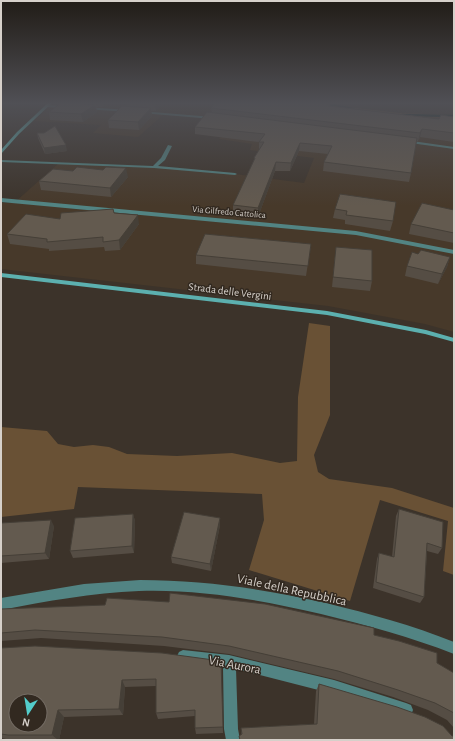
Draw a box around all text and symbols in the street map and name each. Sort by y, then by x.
street label: Via Gilfredo Cattolica [192,205,266,220]
street label: Strada delle Vergini [188,281,272,302]
street label: Viale della Repubblica [236,572,348,608]
street label: Via Aurora [208,654,262,677]
north arrow [8,693,48,733]
text: N [21,716,31,728]

